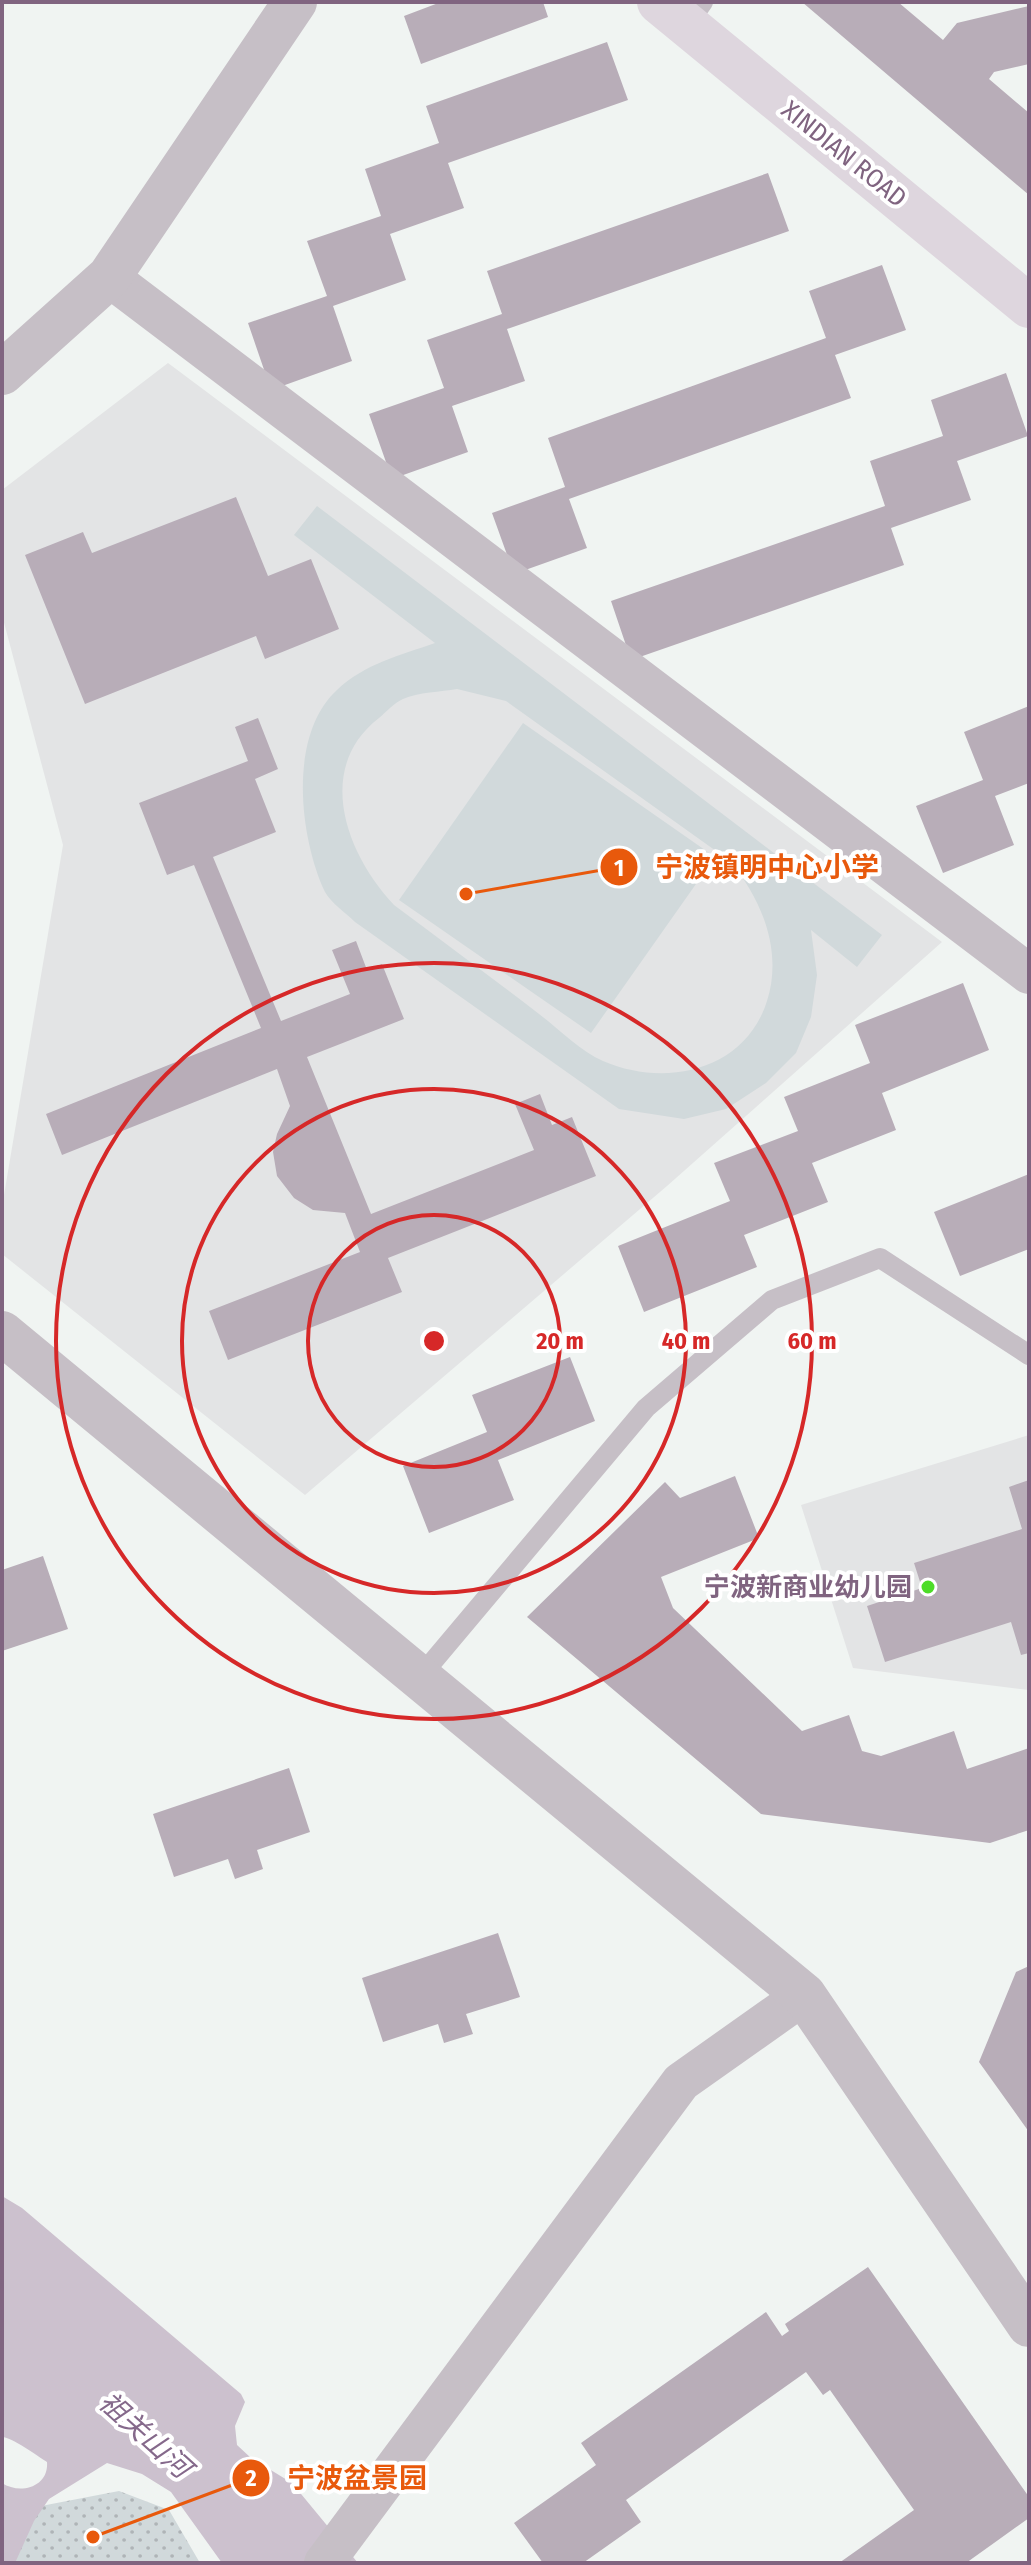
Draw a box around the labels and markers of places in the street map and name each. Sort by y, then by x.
callout: 宁波镇明中心小学 [599,841,895,893]
centre of rings [420,1327,448,1355]
place label: 宁波新商业幼儿园 [704,1572,912,1603]
marker: 宁波新商业幼儿园 [919,1578,937,1596]
callout: 宁波盆景园 [231,2452,443,2504]

